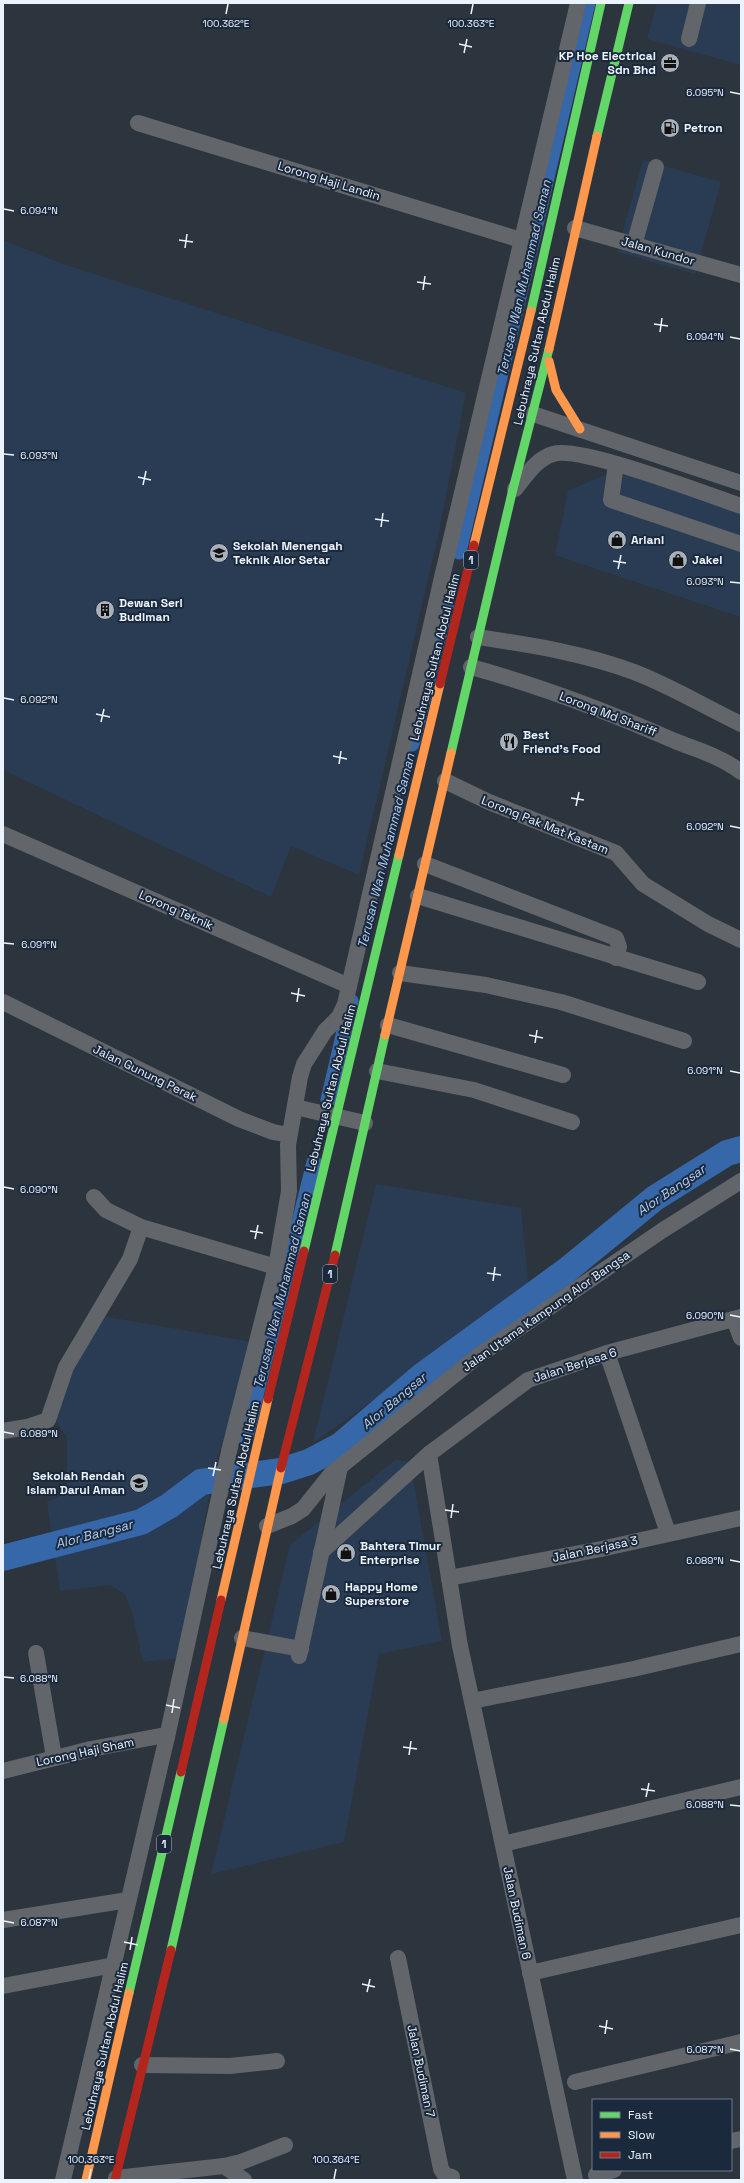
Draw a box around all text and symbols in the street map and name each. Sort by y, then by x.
text: 100.362°E [203,17,250,30]
text: 100.363°E [447,17,495,30]
place label: KP Hoe Electrical Sdn Bhd [559,48,656,78]
office icon: KP Hoe Electrical Sdn Bhd [659,52,681,74]
text: 6.095°N [686,86,724,99]
fuel station icon: Petron [659,117,681,139]
place label: Petron [684,120,723,136]
street label: Lorong Haji Landin [276,158,382,204]
water label: Terusan Wan Muhammad Saman [493,177,555,378]
text: 6.094°N [20,204,58,217]
street label: Jalan Kundor [619,233,697,269]
street label: Lebuhraya Sultan Abdul Halim [510,255,564,427]
text: 6.094°N [686,330,724,343]
text: 6.093°N [20,449,58,462]
shop icon: Ariani [606,529,628,551]
place label: Ariani [631,532,664,548]
place label: Sekolah Menengah Teknik Alor Setar [233,538,343,568]
school or university icon: Sekolah Menengah Teknik Alor Setar [208,542,230,564]
shop icon: Jakel [667,549,689,571]
road number: 1 [464,551,478,569]
place label: Jakel [692,552,722,568]
street label: Lebuhraya Sultan Abdul Halim [406,572,464,742]
text: 6.093°N [686,575,724,588]
place label: Dewan Seri Budiman [119,595,183,625]
building icon: Dewan Seri Budiman [94,599,116,621]
street label: Lorong Md Shariff [557,688,659,740]
text: 6.092°N [20,693,58,706]
place label: Best Friend's Food [523,727,601,757]
restaurant icon: Best Friend's Food [498,731,520,753]
water label: Terusan Wan Muhammad Saman [354,751,419,950]
street label: Lorong Pak Mat Kastam [479,792,611,858]
text: 6.092°N [686,820,724,833]
street label: Lorong Teknik [136,886,216,934]
text: 6.091°N [21,938,57,951]
street label: Lebuhraya Sultan Abdul Halim [302,1003,360,1173]
street label: Jalan Gunung Perak [90,1041,200,1105]
text: 6.091°N [687,1064,723,1077]
water label: Alor Bangsar [633,1160,710,1219]
text: 6.090°N [20,1183,58,1196]
water label: Terusan Wan Muhammad Saman [250,1191,315,1390]
street label: Jalan Utama Kampung Alor Bangsa [459,1247,633,1375]
road number: 1 [323,1265,337,1283]
text: 6.090°N [686,1309,724,1322]
street label: Jalan Berjasa 6 [531,1344,619,1386]
water label: Alor Bangsar [358,1368,431,1433]
street label: Lebuhraya Sultan Abdul Halim [209,1399,263,1571]
text: 6.089°N [20,1427,58,1440]
place label: Sekolah Rendah Islam Darul Aman [27,1468,125,1498]
school or university icon: Sekolah Rendah Islam Darul Aman [128,1472,150,1494]
water label: Alor Bangsar [54,1515,136,1552]
street label: Jalan Berjasa 3 [551,1532,639,1566]
place label: Bahtera Timur Enterprise [360,1538,441,1568]
shop icon: Bahtera Timur Enterprise [335,1542,357,1564]
text: 6.089°N [686,1554,724,1567]
place label: Happy Home Superstore [345,1579,418,1609]
shop icon: Happy Home Superstore [320,1583,342,1605]
text: 6.088°N [20,1672,58,1685]
street label: Lorong Haji Sham [35,1734,135,1770]
text: 6.088°N [686,1798,724,1811]
road number: 1 [157,1835,171,1853]
street label: Jalan Budiman 6 [499,1865,535,1961]
text: 6.087°N [20,1916,58,1929]
street label: Lebuhraya Sultan Abdul Halim [78,1960,132,2132]
street label: Jalan Budiman 7 [403,2023,439,2119]
text: 6.087°N [686,2043,724,2056]
legend [592,2099,732,2171]
text: Fast [628,2107,653,2123]
text: Slow [628,2127,655,2143]
text: Jam [628,2147,652,2163]
text: 100.363°E [67,2153,115,2166]
text: 100.364°E [312,2153,360,2166]

